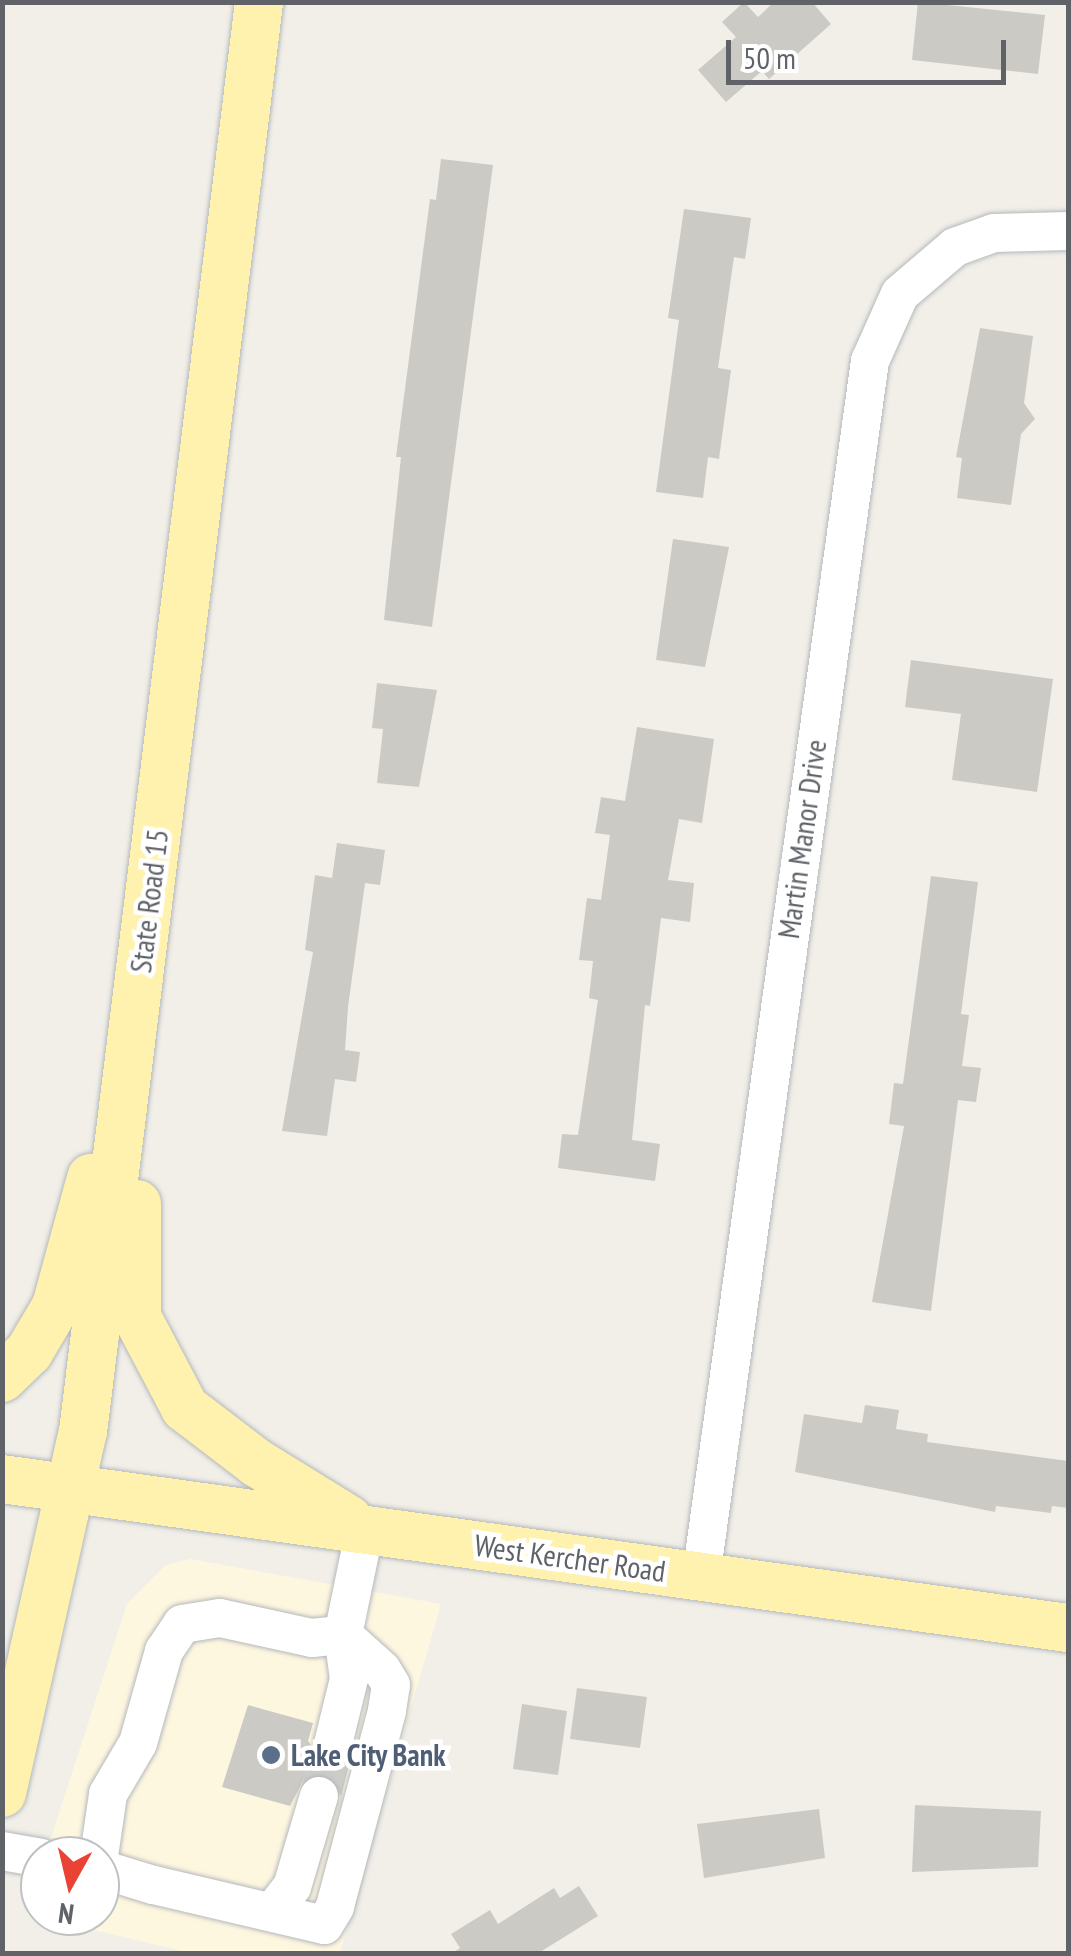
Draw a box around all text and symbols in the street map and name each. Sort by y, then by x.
scale bar [731,20,1011,82]
text: 50 m [743,38,796,77]
street label: Martin Manor Drive [770,737,834,941]
street label: State Road 15 [122,827,176,975]
street label: West Kercher Road [472,1527,668,1589]
place label: Lake City Bank [291,1737,447,1773]
marker: Lake City Bank [260,1744,282,1766]
north arrow [20,1836,120,1936]
text: N [56,1895,76,1934]

